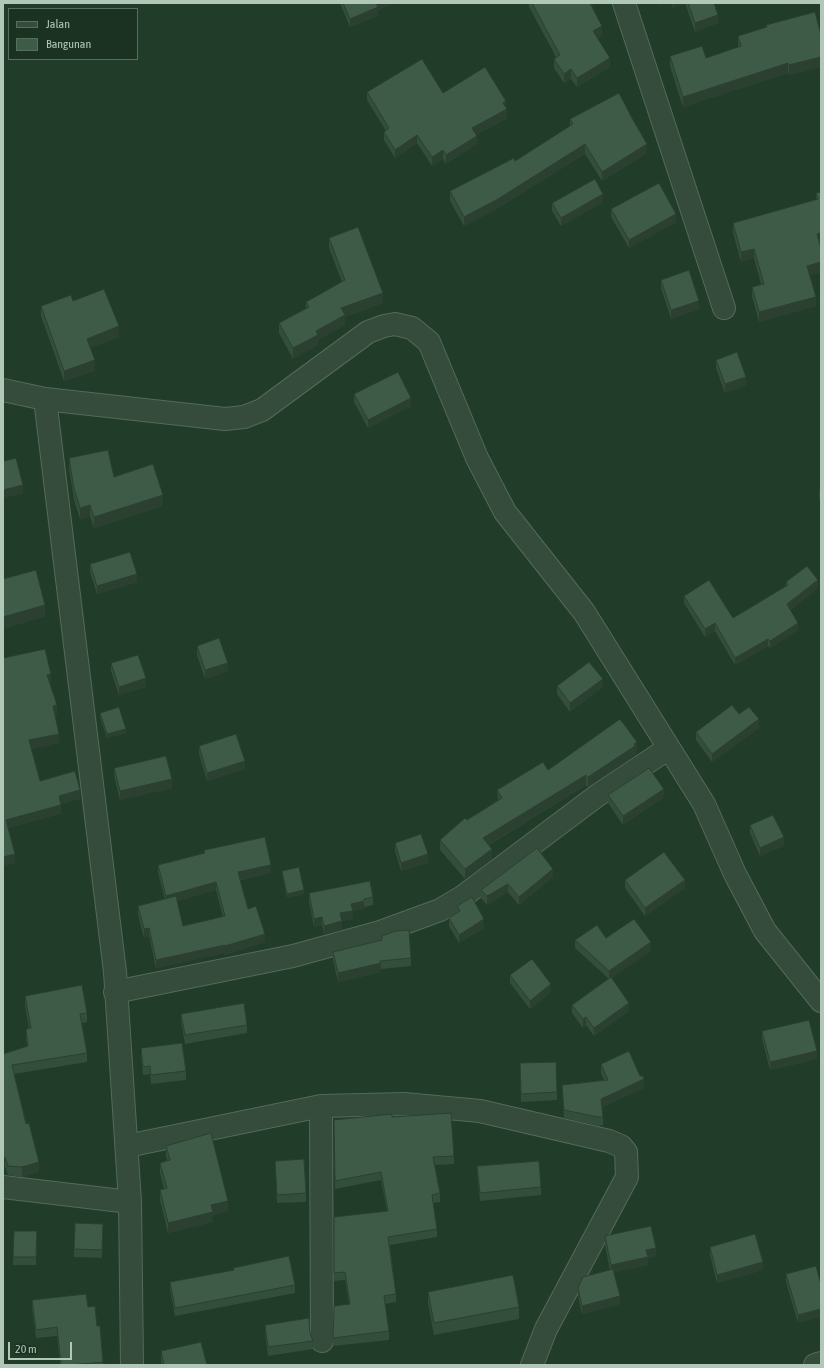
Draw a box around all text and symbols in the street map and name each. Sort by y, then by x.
legend [8,8,138,60]
text: Jalan [46,17,70,31]
text: Bangunan [46,37,91,51]
scale bar [10,1334,74,1360]
text: 20 m [15,1342,37,1356]

